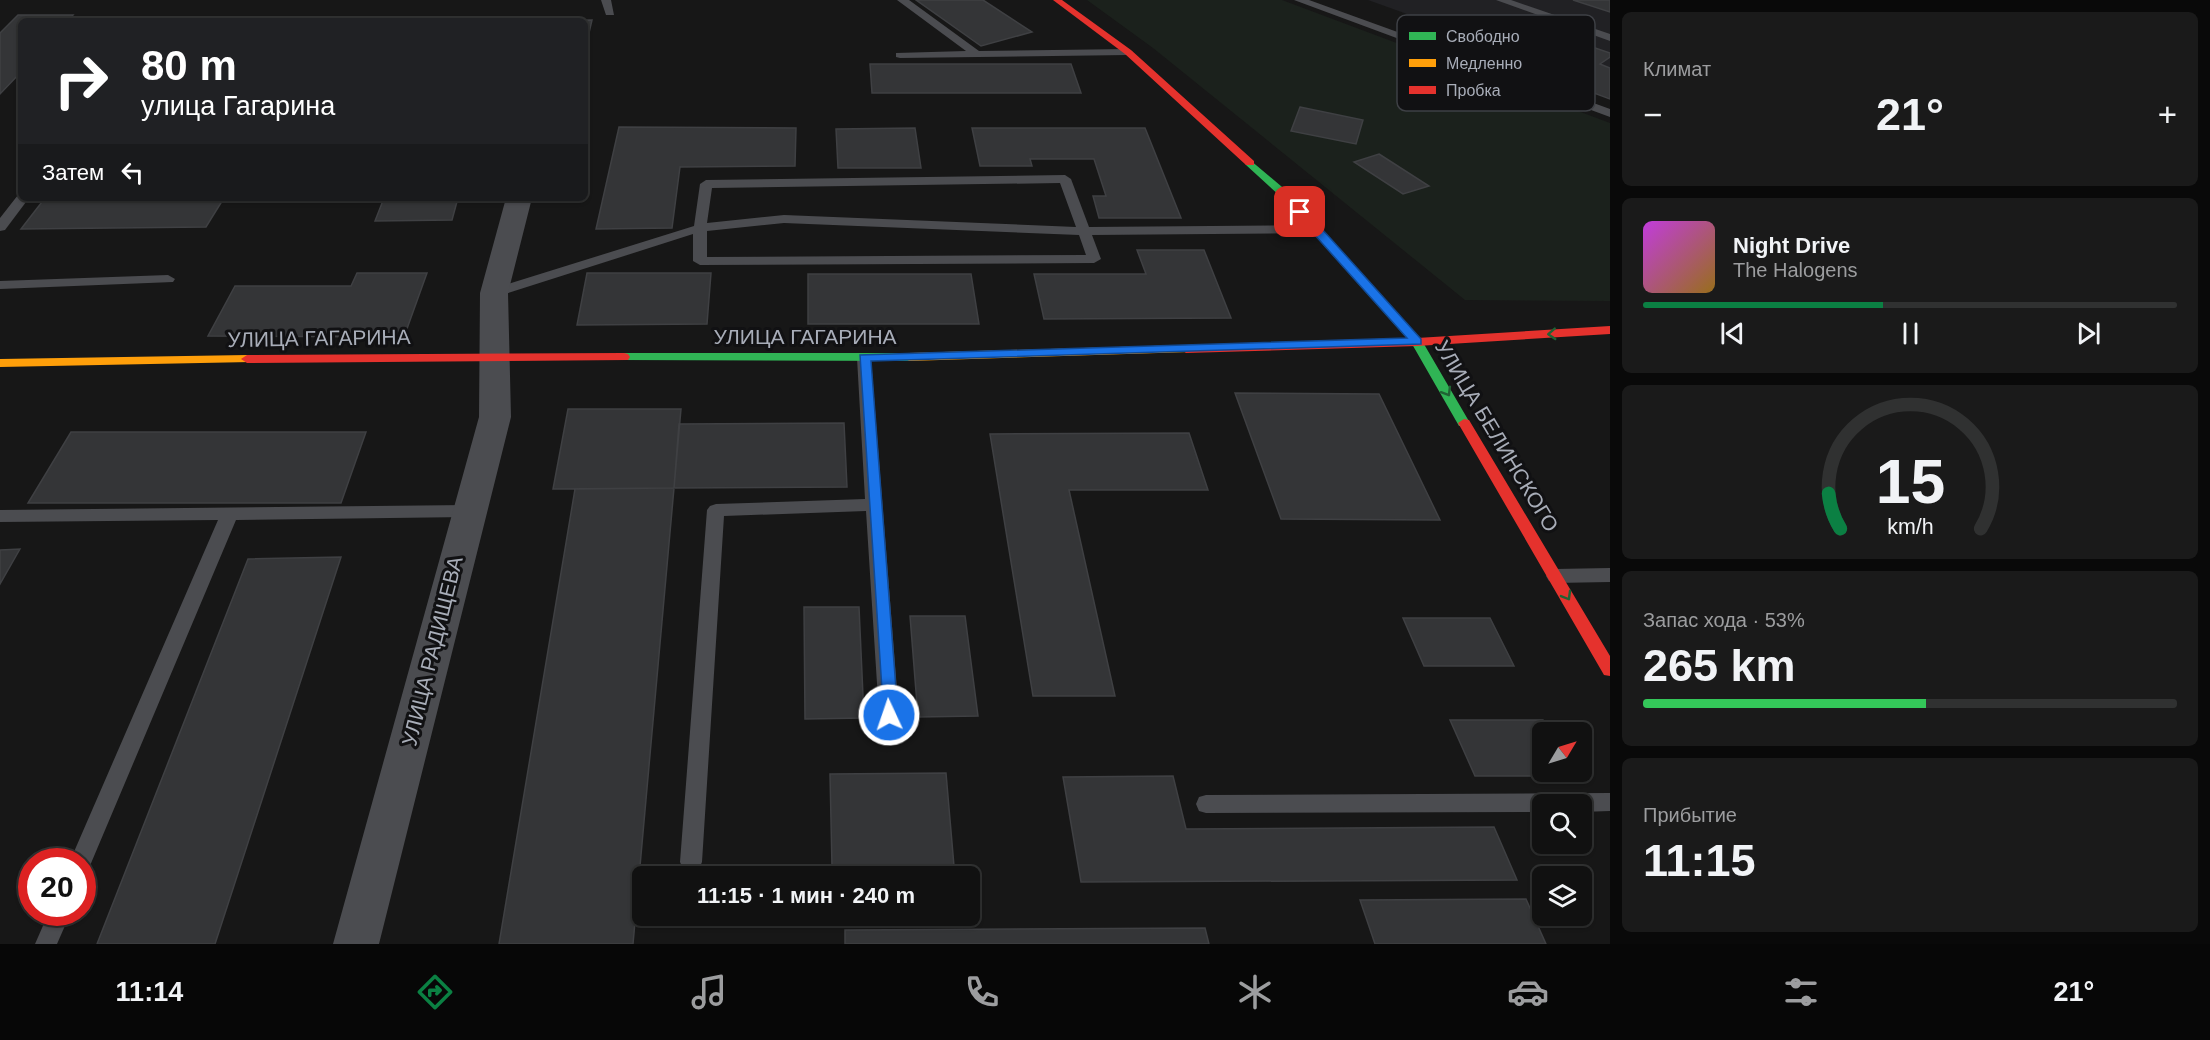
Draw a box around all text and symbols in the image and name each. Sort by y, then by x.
legend [1397,15,1595,111]
text: Свободно [1446,28,1520,45]
icon: right [42,42,120,120]
text: 80 m [141,42,237,89]
text: Медленно [1446,55,1522,72]
text: Климат [1643,58,1711,80]
text: Пробка [1446,82,1501,99]
text: 21° [1876,89,1944,140]
text: улица Гагарина [141,91,335,121]
text: − [1643,96,1662,133]
text: + [2158,96,2177,133]
icon: left [116,156,149,189]
text: Затем [42,160,104,185]
pin [1274,186,1325,237]
icon: arrive [1283,195,1316,228]
text: Night Drive [1733,233,1850,258]
text: The Halogens [1733,259,1858,281]
icon: previous [1716,317,1749,350]
icon: pause [1894,317,1927,350]
icon: next [2072,317,2105,350]
street label: УЛИЦА ГАГАРИНА [227,325,411,351]
street label: УЛИЦА ГАГАРИНА [713,325,897,348]
one-way arrow [1547,327,1556,340]
street label: УЛИЦА БЕЛИНСКОГО [1431,336,1563,536]
one-way arrow [1440,386,1451,396]
text: 15 [1875,447,1945,516]
text: km/h [1887,515,1933,539]
street label: УЛИЦА РАДИЩЕВА [397,554,467,748]
one-way arrow [1560,590,1572,600]
text: Запас хода · 53% [1643,609,1805,631]
text: 265 km [1643,640,1796,691]
position arrow [857,683,921,747]
north arrow [1532,722,1592,782]
map controls [1532,722,1592,926]
button: search [1532,794,1592,854]
text: Прибытие [1643,804,1737,826]
text: 11:15 [1643,835,1756,886]
speed limit sign: 20 [18,848,96,926]
button: layers [1532,866,1592,926]
text: 11:15 · 1 мин · 240 m [697,883,915,908]
icon: directions [414,971,456,1013]
icon: music [688,971,730,1013]
icon: phone [961,971,1003,1013]
icon: climate [1234,971,1276,1013]
icon: car [1507,971,1549,1013]
icon: filters [1780,971,1822,1013]
text: 11:14 [116,977,183,1007]
text: 21° [2053,977,2094,1007]

